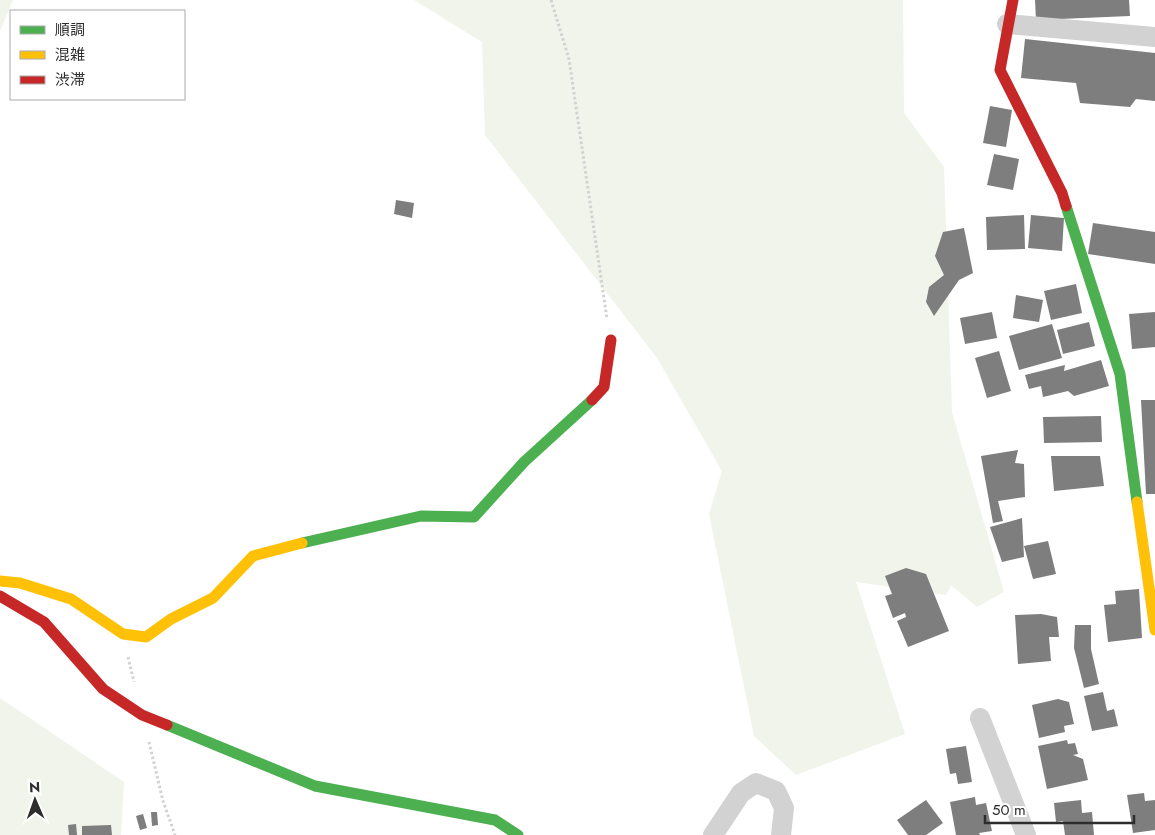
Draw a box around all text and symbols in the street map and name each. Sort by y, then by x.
legend [10,10,185,100]
text: 順調 [55,19,85,41]
text: 混雑 [55,44,85,66]
text: 渋滞 [55,69,85,91]
north arrow [10,775,60,825]
text: N [29,777,40,797]
scale bar [985,792,1134,824]
text: 50 m [992,799,1026,821]

